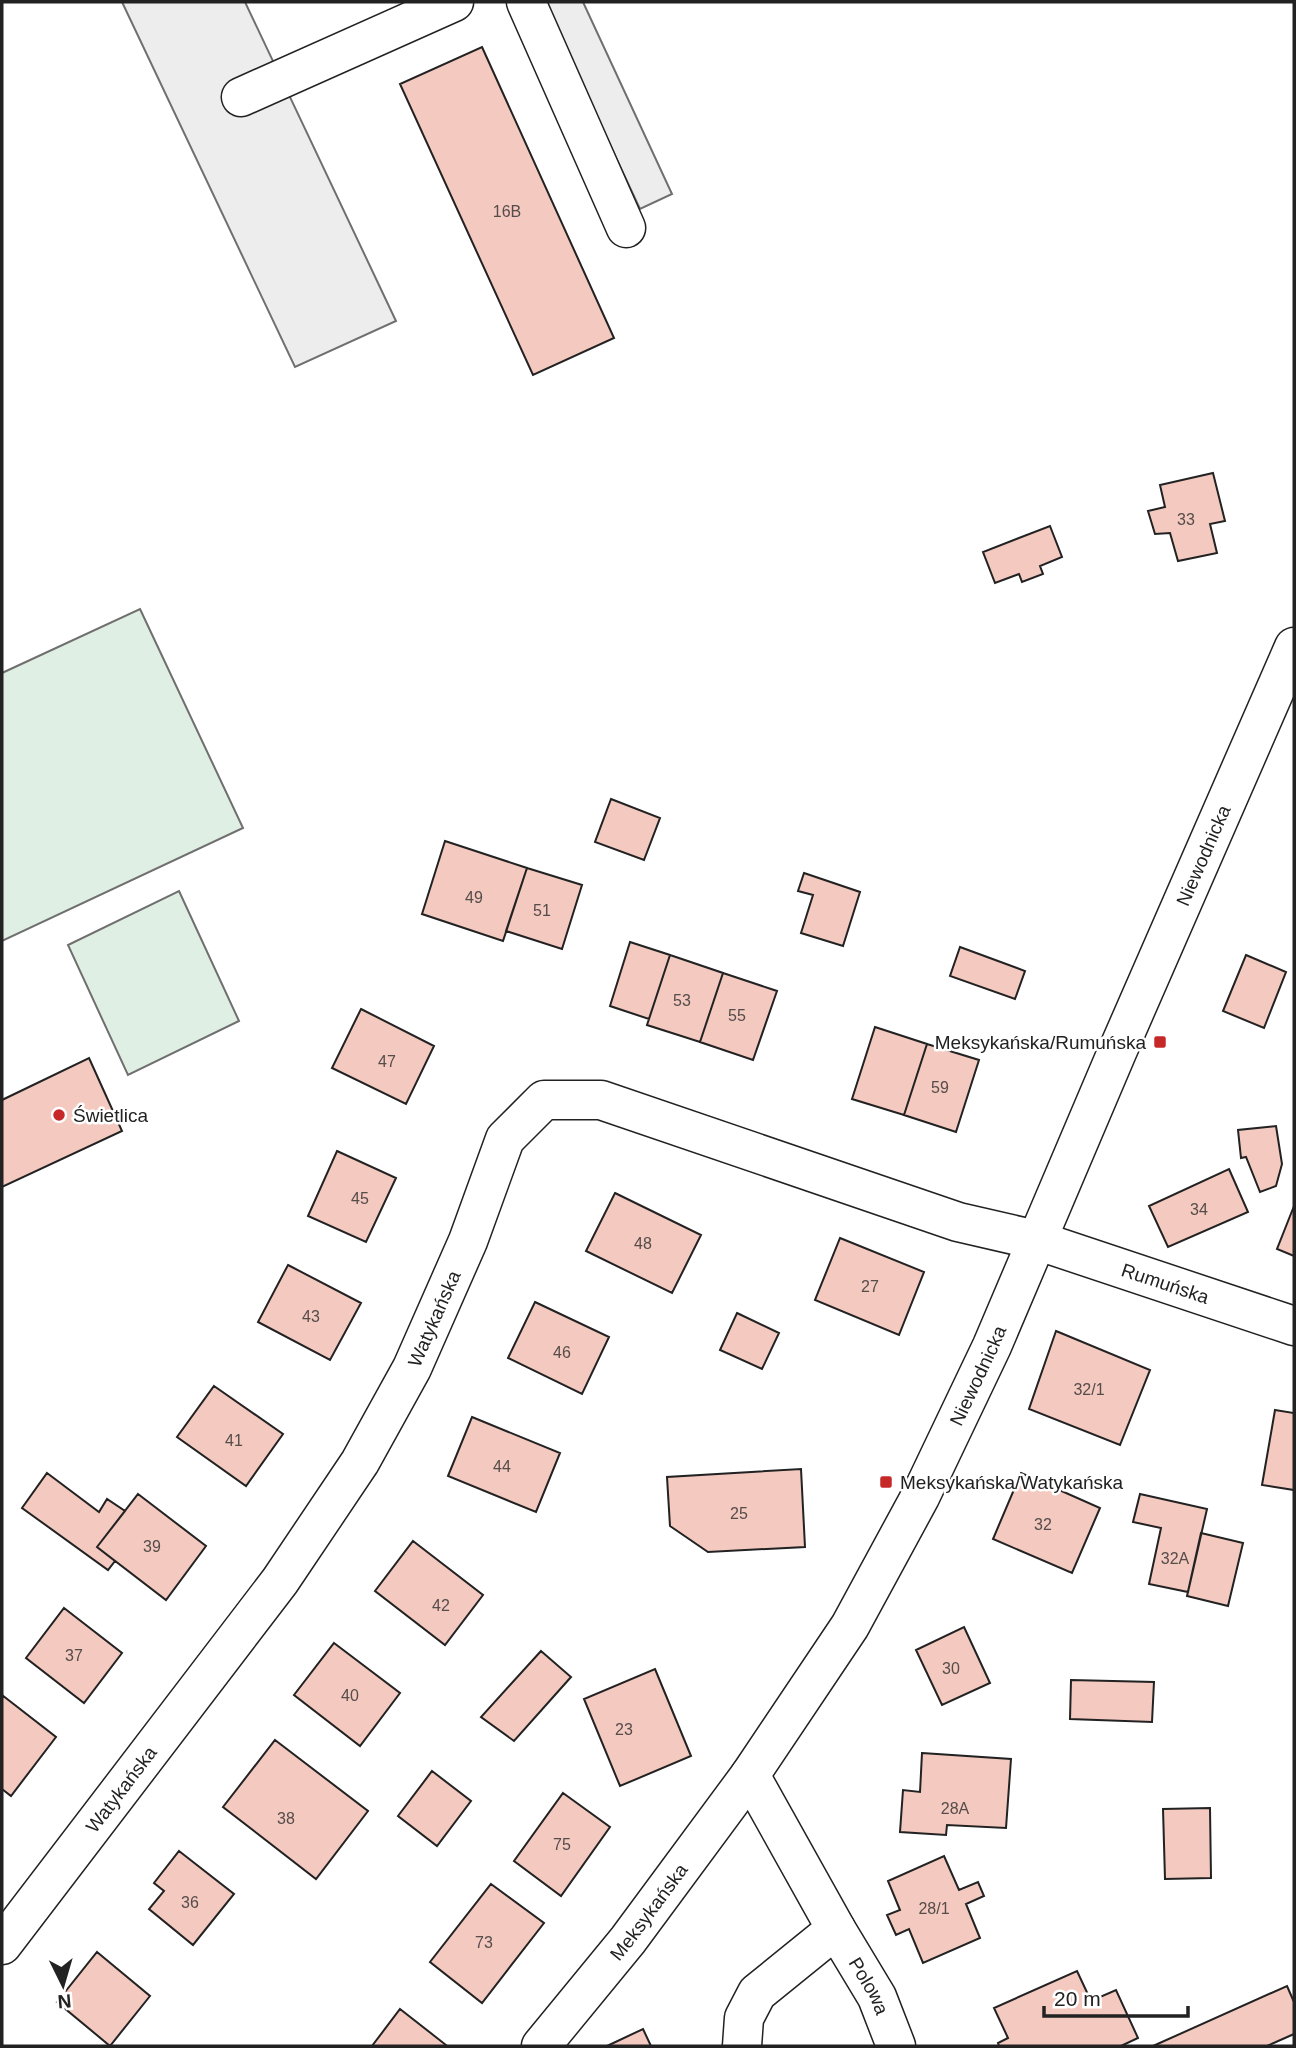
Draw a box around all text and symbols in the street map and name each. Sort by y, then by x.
house number: 16B [493,203,521,220]
house number: 33 [1177,511,1195,528]
street label: Niewodnicka [1172,801,1234,909]
house number: 49 [465,889,483,906]
house number: 51 [533,902,551,919]
house number: 53 [673,992,691,1009]
house number: 55 [728,1007,746,1024]
place label: Meksykańska/Rumuńska [935,1032,1146,1053]
marker: Meksykańska/Rumuńska [1152,1034,1168,1050]
house number: 47 [378,1053,396,1070]
house number: 59 [931,1079,949,1096]
place label: Świetlica [73,1105,148,1126]
marker: Świetlica [51,1107,67,1123]
house number: 45 [351,1190,369,1207]
house number: 34 [1190,1201,1208,1218]
house number: 48 [634,1235,652,1252]
street label: Rumuńska [1119,1259,1212,1308]
street label: Watykańska [404,1267,464,1370]
house number: 27 [861,1278,879,1295]
house number: 43 [302,1308,320,1325]
street label: Niewodnicka [945,1322,1010,1429]
house number: 46 [553,1344,571,1361]
house number: 32/1 [1073,1381,1105,1398]
house number: 41 [225,1432,243,1449]
house number: 44 [493,1458,511,1475]
place label: Meksykańska/Watykańska [900,1472,1124,1493]
marker: Meksykańska/Watykańska [878,1474,894,1490]
house number: 25 [730,1505,748,1522]
house number: 32 [1034,1516,1052,1533]
house number: 39 [143,1538,161,1555]
house number: 32A [1161,1550,1190,1567]
house number: 42 [432,1597,450,1614]
house number: 37 [65,1647,83,1664]
house number: 30 [942,1660,960,1677]
house number: 40 [341,1687,359,1704]
house number: 23 [615,1721,633,1738]
street label: Watykańska [81,1742,161,1836]
house number: 28A [941,1800,970,1817]
house number: 38 [277,1810,295,1827]
house number: 75 [553,1836,571,1853]
street label: Meksykańska [605,1859,692,1964]
house number: 36 [181,1894,199,1911]
house number: 28/1 [918,1900,950,1917]
house number: 73 [475,1934,493,1951]
north arrow [28,1950,98,2020]
street label: Polowa [845,1953,893,2018]
scale bar [1044,1974,1188,2018]
text: 20 m [1054,1987,1101,2010]
text: N [57,1990,72,2012]

